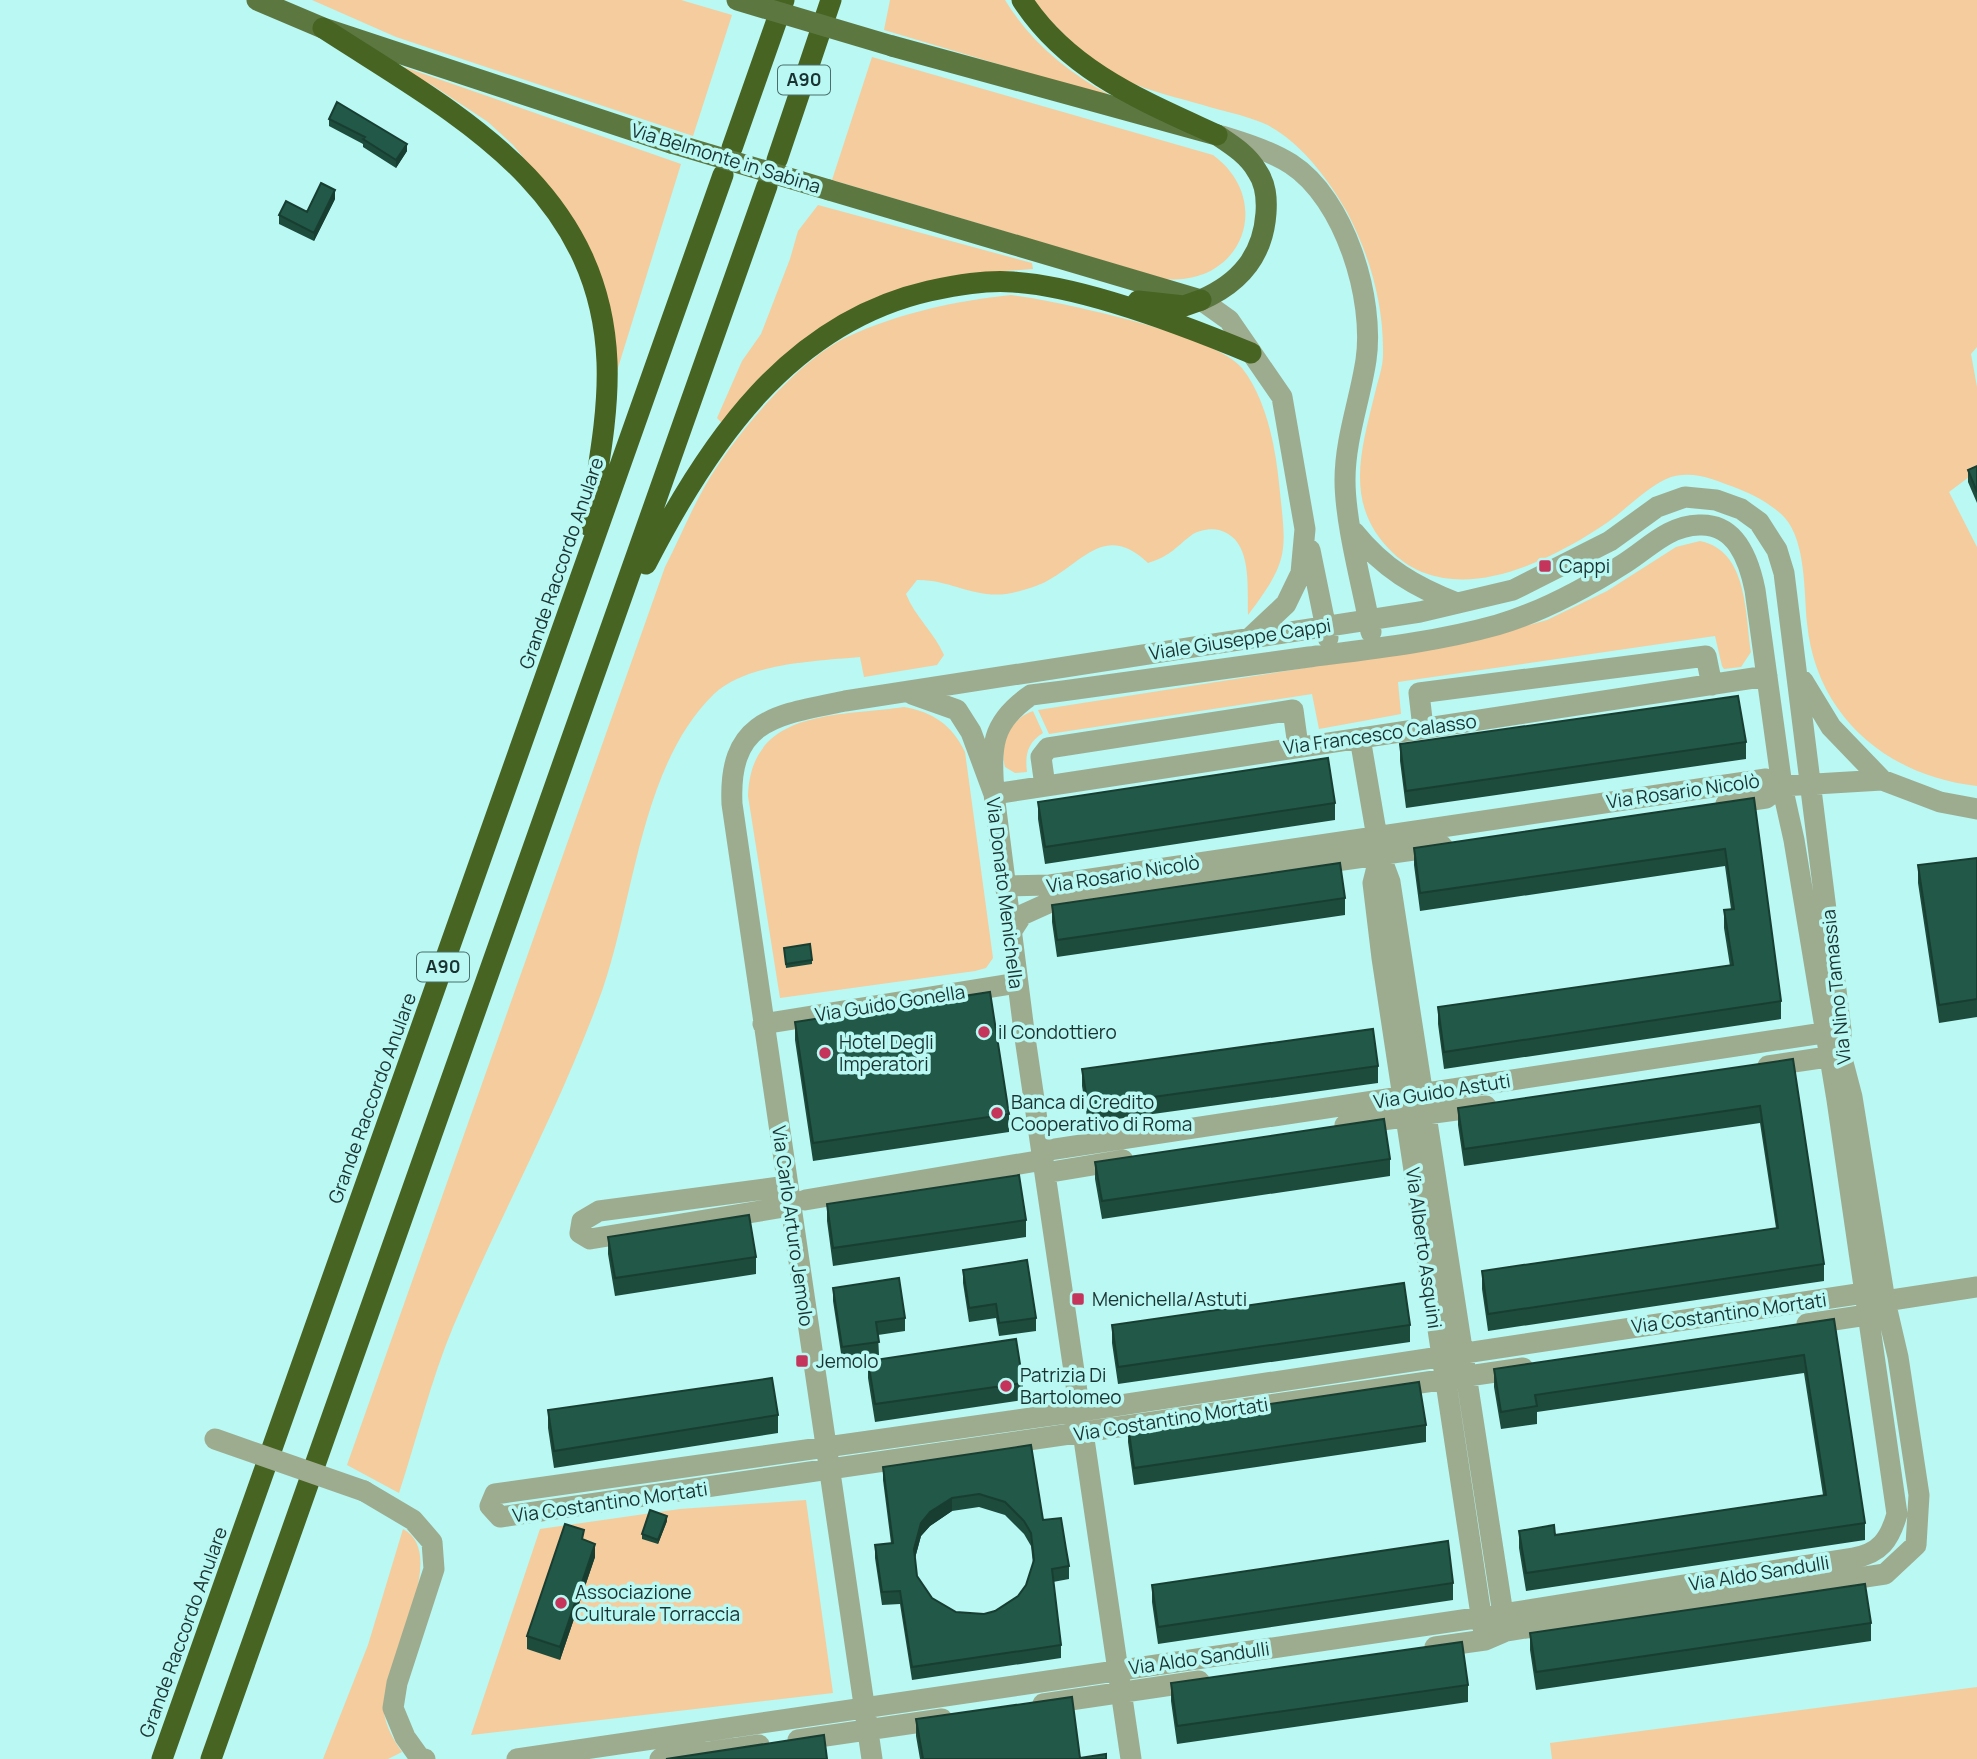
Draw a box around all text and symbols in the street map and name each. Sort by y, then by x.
road number: A90 [778,66,830,94]
street label: Via Belmonte in Sabina [628,117,824,199]
street label: Grande Raccordo Anulare [513,454,609,672]
place label: Cappi [1559,553,1610,579]
marker: Cappi [1537,558,1553,574]
street label: Viale Giuseppe Cappi [1147,612,1333,666]
street label: Via Francesco Calasso [1282,708,1478,760]
street label: Via Rosario Nicolò [1605,767,1761,815]
street label: Via Donato Menichella [980,796,1030,990]
street label: Via Rosario Nicolò [1045,849,1201,899]
street label: Via Nino Tamassia [1815,908,1857,1066]
road number: A90 [417,952,469,982]
street label: Via Guido Gonella [813,978,967,1028]
street label: Grande Raccordo Anulare [322,989,422,1207]
place label: il Condottiero [998,1019,1117,1045]
marker: il Condottiero [976,1024,992,1040]
place label: Hotel Degli Imperatori [839,1029,934,1077]
marker: Hotel Degli Imperatori [817,1045,833,1061]
street label: Via Guido Astuti [1372,1067,1512,1115]
place label: Banca di Credito Cooperativo di Roma [1011,1089,1192,1137]
marker: Banca di Credito Cooperativo di Roma [989,1105,1005,1121]
street label: Via Carlo Arturo Jemolo [766,1124,820,1328]
street label: Via Alberto Asquini [1400,1166,1448,1330]
place label: Menichella/Astuti [1092,1286,1247,1312]
street label: Via Costantino Mortati [1630,1286,1828,1340]
marker: Menichella/Astuti [1070,1291,1086,1307]
place label: Jemolo [816,1348,879,1374]
marker: Jemolo [794,1353,810,1369]
place label: Patrizia Di Bartolomeo [1020,1362,1122,1410]
marker: Patrizia Di Bartolomeo [998,1378,1014,1394]
street label: Via Costantino Mortati [1072,1391,1270,1447]
street label: Via Costantino Mortati [511,1475,709,1529]
street label: Grande Raccordo Anulare [133,1523,233,1741]
street label: Via Aldo Sandulli [1687,1549,1831,1597]
place label: Associazione Culturale Torraccia [575,1579,740,1627]
marker: Associazione Culturale Torraccia [553,1595,569,1611]
street label: Via Aldo Sandulli [1127,1635,1271,1681]

